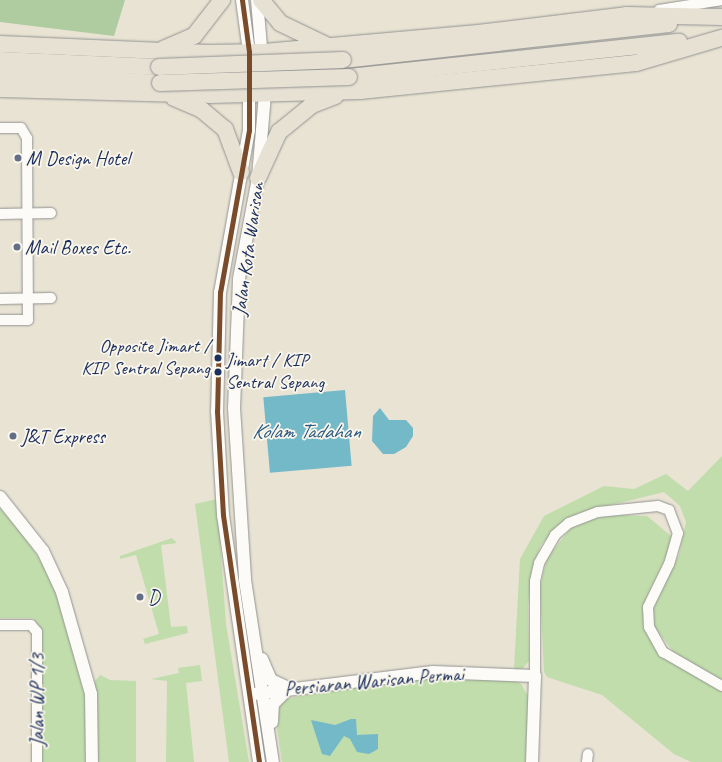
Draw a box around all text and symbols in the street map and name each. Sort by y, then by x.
place label: M Design Hotel [26,146,130,170]
marker: M Design Hotel [13,153,23,163]
street label: Jalan Kota Warisan [227,181,269,317]
place label: Mail Boxes Etc. [25,235,131,259]
marker: Mail Boxes Etc. [12,242,22,252]
place label: Opposite Jimart / KIP Sentral Sepang [82,336,210,380]
place label: Jimart / KIP Sentral Sepang [226,350,323,394]
marker: Opposite Jimart / KIP Sentral Sepang [213,353,223,363]
marker: Jimart / KIP Sentral Sepang [213,367,223,377]
water label: Kolam Tadahan [252,418,360,444]
place label: J&T Express [21,424,105,448]
marker: J&T Express [8,431,18,441]
place label: D [148,585,160,609]
marker: D [135,592,145,602]
street label: Jalan WP 1/3 [25,653,49,747]
street label: Persiaran Warisan Permai [283,661,465,701]

